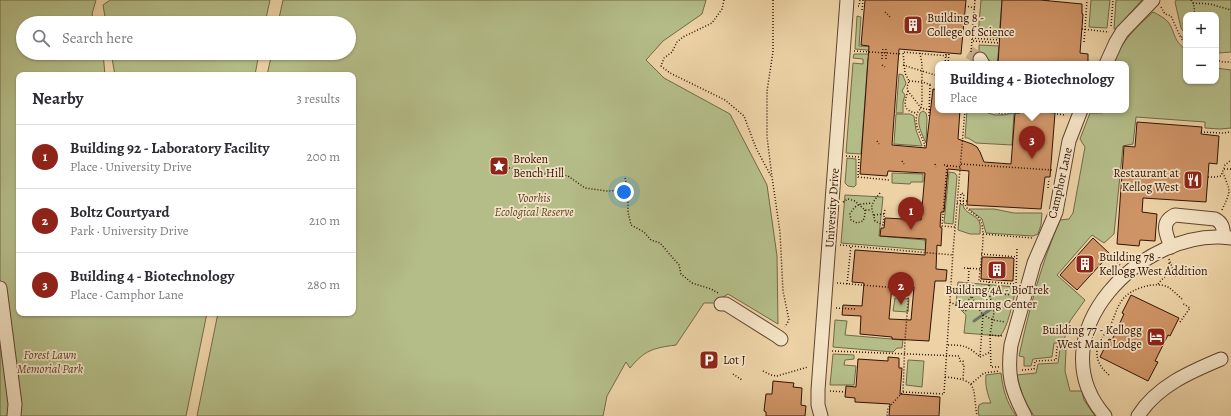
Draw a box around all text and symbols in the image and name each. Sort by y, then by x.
place label: Building 8 - College of Science [927,10,1014,40]
map controls [1183,12,1219,84]
button: + [1183,12,1219,48]
building icon: Building 8 - College of Science [902,14,924,36]
search box [16,16,356,60]
icon: search [30,27,52,49]
text: Search here [62,28,133,48]
button: − [1183,48,1219,84]
popup [935,61,1129,113]
text: Building 4 - Biotechnology [950,69,1114,89]
text: Nearby [32,87,83,110]
text: Place [950,89,977,106]
text: 3 results [296,90,340,107]
pin: 3 [1019,126,1045,159]
text: Building 92 - Laboratory Facility [70,138,269,158]
street label: Camphor Lane [1044,146,1076,220]
text: 1 [43,148,47,165]
text: 200 m [307,148,340,165]
place label: Broken Bench Hill [513,151,564,181]
place icon: Broken Bench Hill [488,155,510,177]
text: Place · University Drive [70,158,192,175]
place label: Restaurant at Kellog West [1113,165,1179,195]
street label: University Drive [821,168,843,248]
restaurant icon: Restaurant at Kellog West [1182,169,1204,191]
your location [614,182,634,202]
park label: Voorhis Ecological Reserve [494,190,574,220]
pin: 1 [898,197,924,230]
text: Boltz Courtyard [70,202,170,222]
text: 2 [42,212,48,229]
text: 210 m [309,212,340,229]
text: Park · University Drive [70,222,189,239]
place label: Building 78 - Kellogg West Addition [1099,249,1208,279]
building icon: Building 78 - Kellogg West Addition [1074,253,1096,275]
building icon: Building 4A - BioTrek Learning Center [986,259,1008,281]
text: Building 4 - Biotechnology [70,266,234,286]
pin: 2 [888,272,914,305]
text: 3 [42,276,48,293]
text: 280 m [307,276,340,293]
place label: Building 4A - BioTrek Learning Center [945,282,1049,312]
text: Place · Camphor Lane [70,286,184,303]
place label: Building 77 - Kellogg West Main Lodge [1042,322,1142,352]
hotel icon: Building 77 - Kellogg West Main Lodge [1145,326,1167,348]
park label: Forest Lawn Memorial Park [17,347,84,377]
parking icon: Lot J [698,349,720,371]
place label: Lot J [723,352,745,368]

